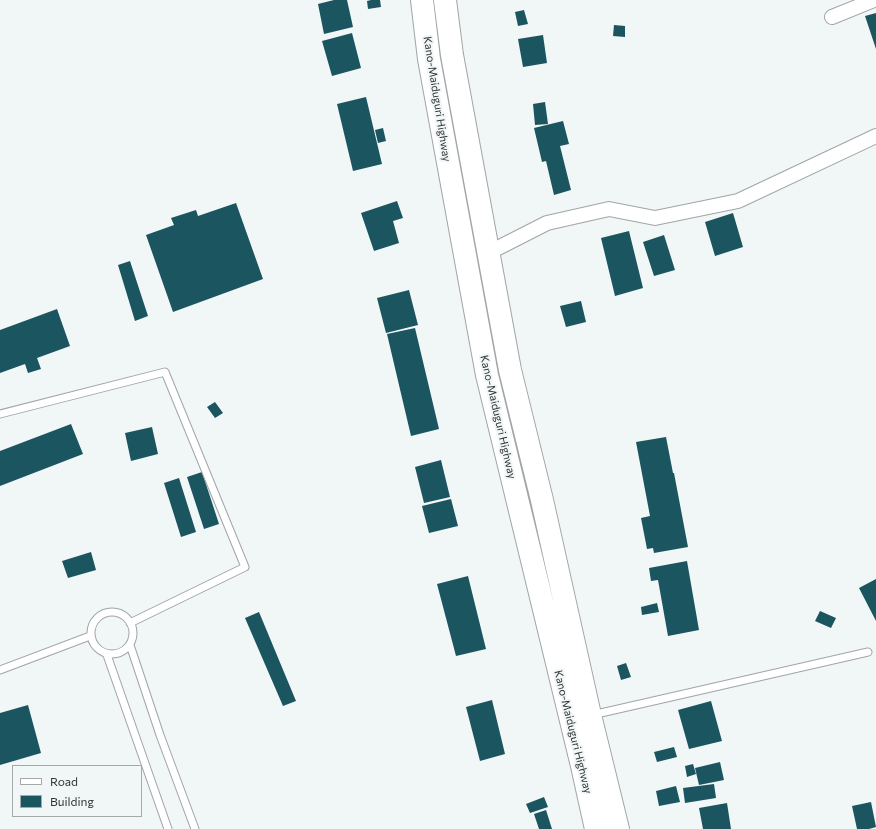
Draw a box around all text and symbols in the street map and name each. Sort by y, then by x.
street label: Kano-Maiduguri Highway [421,35,453,163]
street label: Kano-Maiduguri Highway [477,354,519,480]
street label: Kano-Maiduguri Highway [551,669,595,795]
legend [12,765,142,817]
text: Road [50,774,78,788]
text: Building [50,794,94,808]

